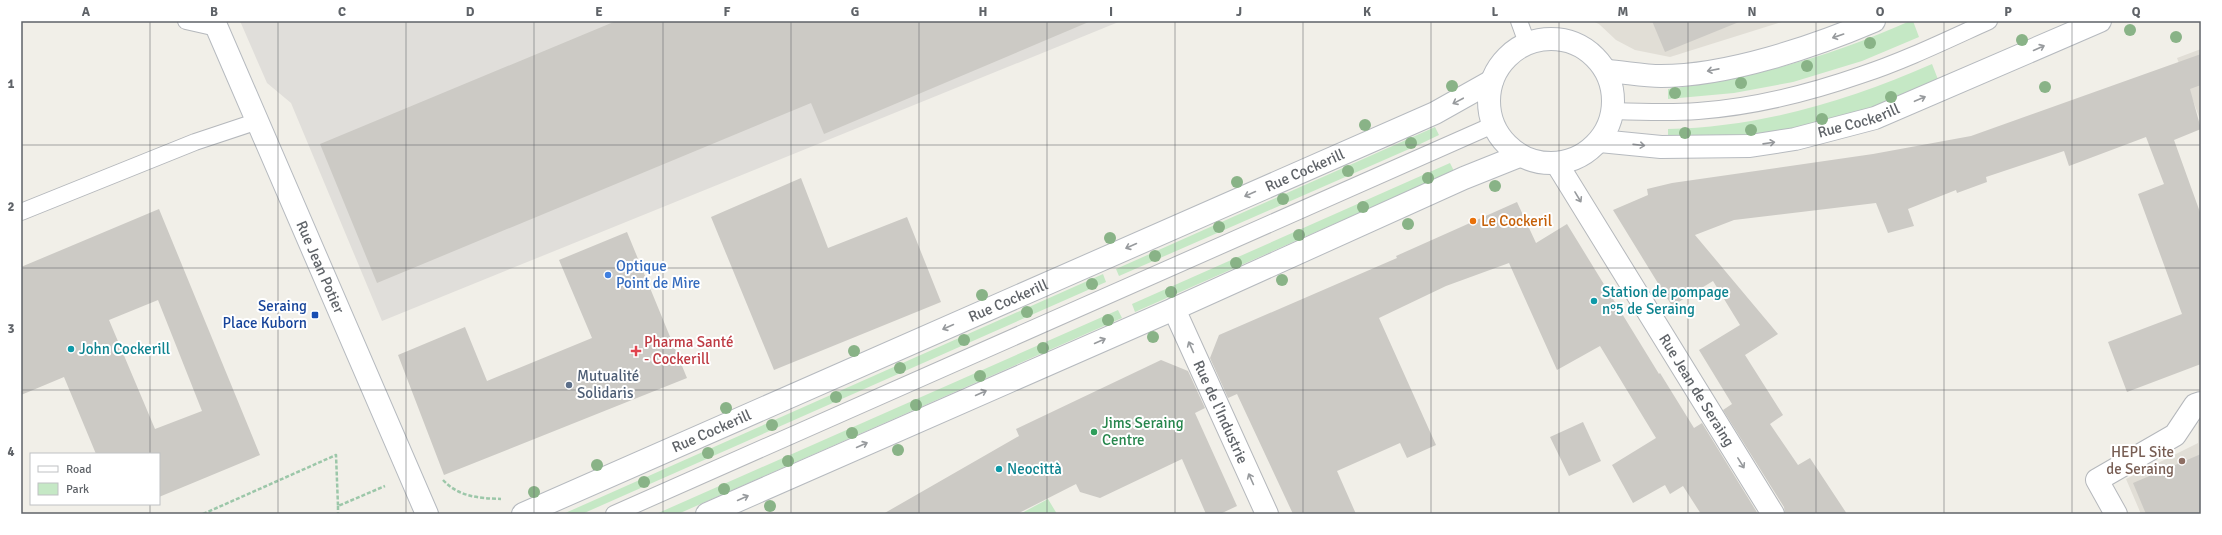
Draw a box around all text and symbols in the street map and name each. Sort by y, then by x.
text: A [82,4,91,20]
text: B [210,4,218,20]
text: C [338,4,346,20]
text: D [466,4,475,20]
text: E [595,4,603,20]
text: F [724,4,731,20]
text: G [851,4,859,20]
text: H [979,4,987,20]
text: I [1109,4,1113,20]
text: J [1236,4,1242,20]
text: K [1363,4,1371,20]
text: L [1492,4,1499,20]
text: M [1618,4,1629,20]
text: N [1747,4,1757,20]
text: O [1876,4,1885,20]
text: P [2004,4,2012,20]
text: Q [2132,4,2141,20]
one-way arrow [1832,32,1844,40]
one-way arrow [2033,44,2045,51]
one-way arrow [1707,66,1720,74]
text: 1 [7,76,15,92]
one-way arrow [1914,95,1926,103]
one-way arrow [1452,97,1464,105]
street label: Rue Cockerill [1816,100,1902,142]
one-way arrow [1762,139,1775,147]
one-way arrow [1632,141,1645,149]
street label: Rue Cockerill [1262,145,1347,196]
one-way arrow [1244,191,1256,198]
one-way arrow [1574,191,1582,203]
text: 2 [7,199,15,215]
place label: Le Cockeril [1481,212,1552,230]
marker: Le Cockeril [1468,216,1478,226]
street label: Rue Jean Potier [292,218,348,317]
one-way arrow [1125,243,1137,251]
place label: Optique Point de Mire [616,257,700,292]
marker: Optique Point de Mire [603,270,613,280]
street label: Rue Cockerill [966,275,1051,326]
place label: Station de pompage n°5 de Seraing [1602,283,1729,318]
marker: Station de pompage n°5 de Seraing [1589,296,1599,306]
place label: Seraing Place Kuborn [222,297,307,332]
marker: Seraing Place Kuborn [310,310,320,320]
text: 3 [7,321,15,337]
one-way arrow [942,324,954,331]
street label: Rue Jean de Seraing [1655,331,1738,450]
place label: Pharma Santé - Cockerill [644,333,733,368]
one-way arrow [1093,337,1105,344]
place label: John Cockerill [79,340,170,358]
one-way arrow [1187,342,1194,354]
marker: John Cockerill [66,344,76,354]
marker: Pharma Santé - Cockerill [631,346,641,356]
street label: Rue de l'Industrie [1189,357,1252,466]
place label: Mutualité Solidaris [577,367,639,402]
marker: Mutualité Solidaris [564,380,574,390]
one-way arrow [974,389,986,396]
street label: Rue Cockerill [669,406,754,456]
place label: Jims Seraing Centre [1102,414,1184,449]
marker: Jims Seraing Centre [1089,427,1099,437]
one-way arrow [855,441,867,449]
place label: HEPL Site de Seraing [2106,443,2174,478]
text: 4 [7,444,15,460]
legend [30,453,160,505]
marker: HEPL Site de Seraing [2177,456,2187,466]
one-way arrow [1738,457,1746,469]
place label: Neocittà [1007,460,1062,478]
text: Road [66,462,92,477]
marker: Neocittà [994,464,1004,474]
one-way arrow [1247,473,1254,485]
text: Park [66,482,89,497]
one-way arrow [737,494,749,501]

